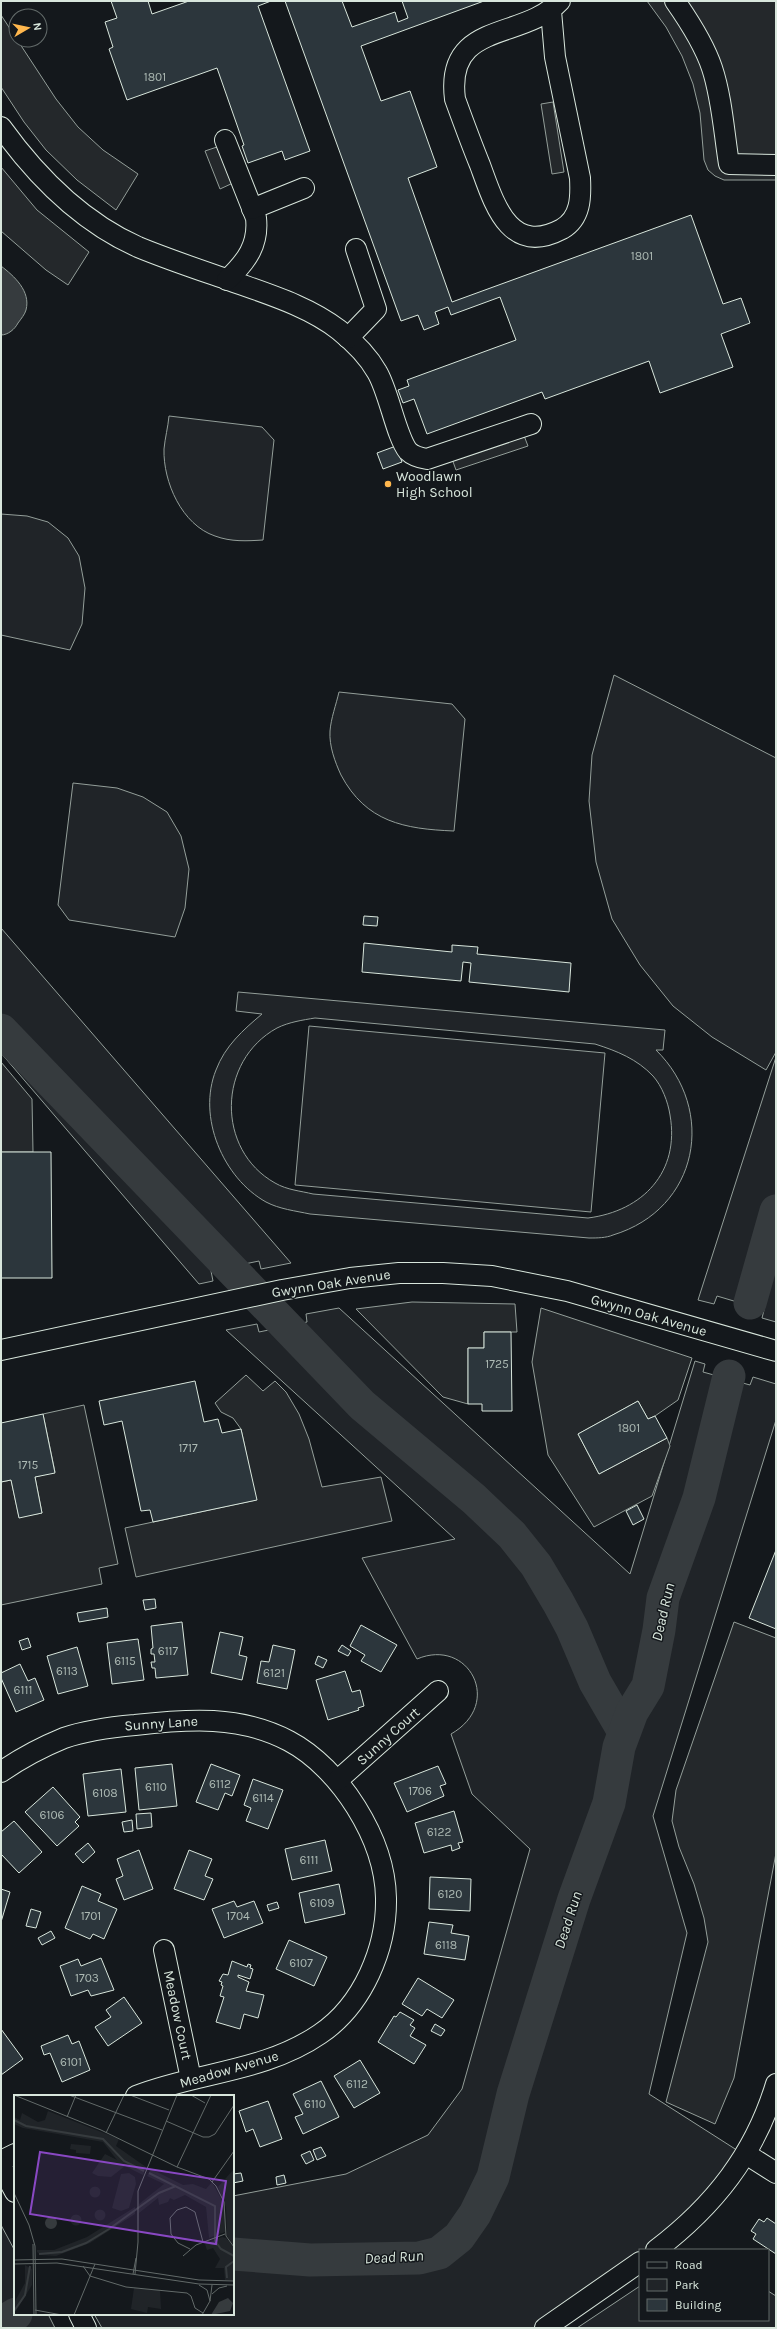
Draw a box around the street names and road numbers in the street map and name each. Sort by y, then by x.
street label: Gwynn Oak Avenue [271,1266,392,1301]
street label: Gwynn Oak Avenue [589,1291,709,1340]
street label: Sunny Court [353,1704,423,1769]
street label: Sunny Lane [124,1712,198,1735]
street label: Meadow Court [160,1969,195,2061]
street label: Meadow Avenue [178,2047,281,2092]

